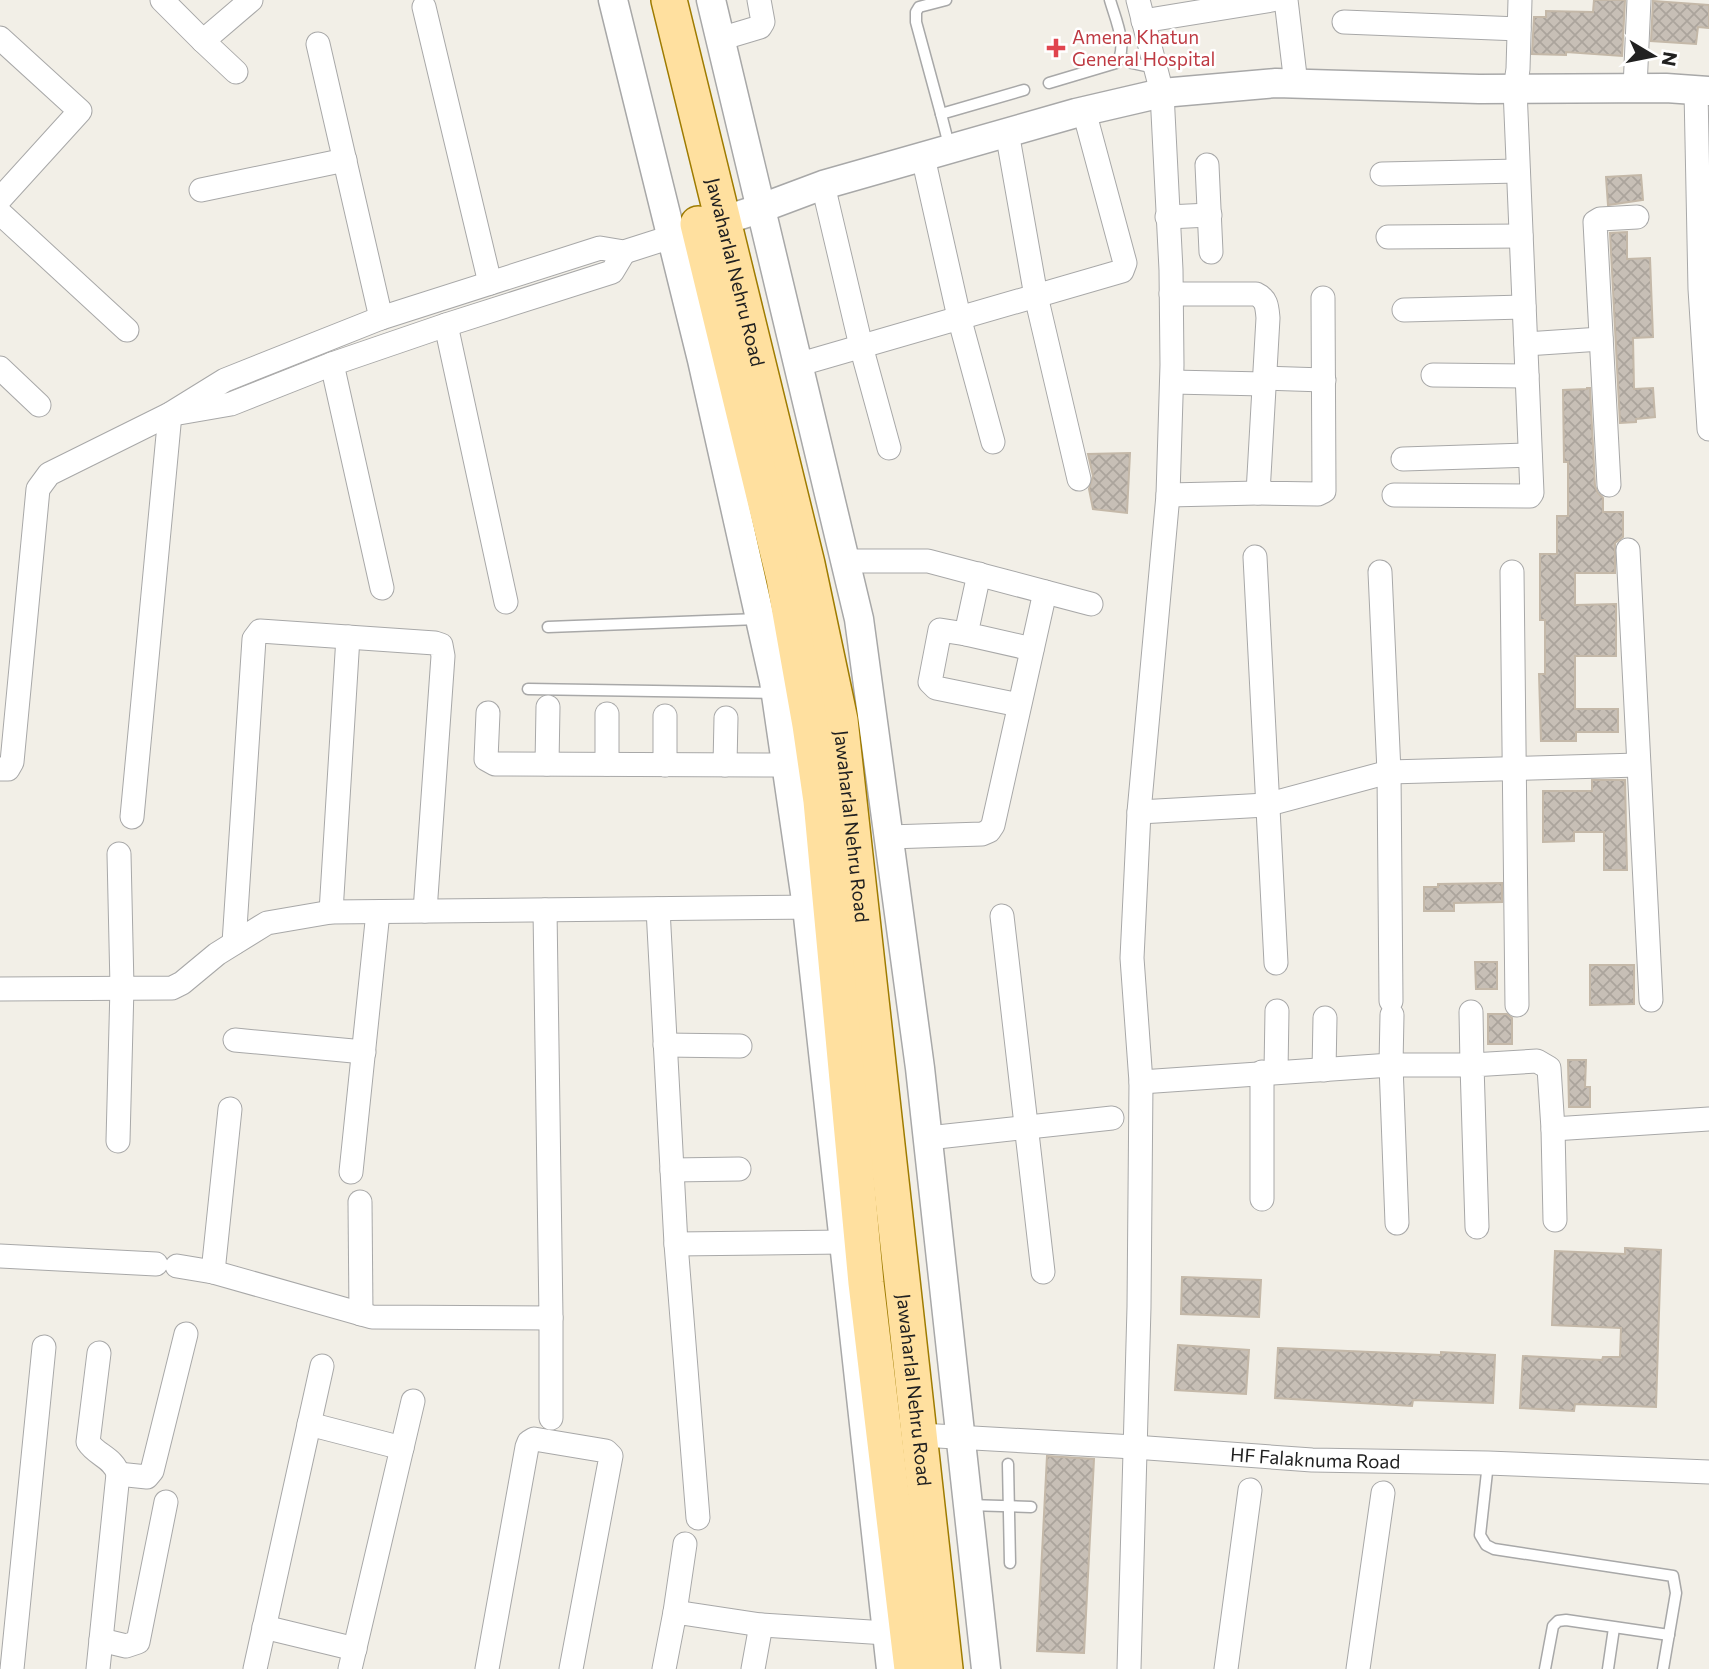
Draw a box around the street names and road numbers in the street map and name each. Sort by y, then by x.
street label: Jawaharlal Nehru Road [702,175,770,369]
street label: Jawaharlal Nehru Road [830,729,874,924]
street label: Jawaharlal Nehru Road [893,1292,937,1487]
street label: HF Falaknuma Road [1229,1442,1401,1473]

